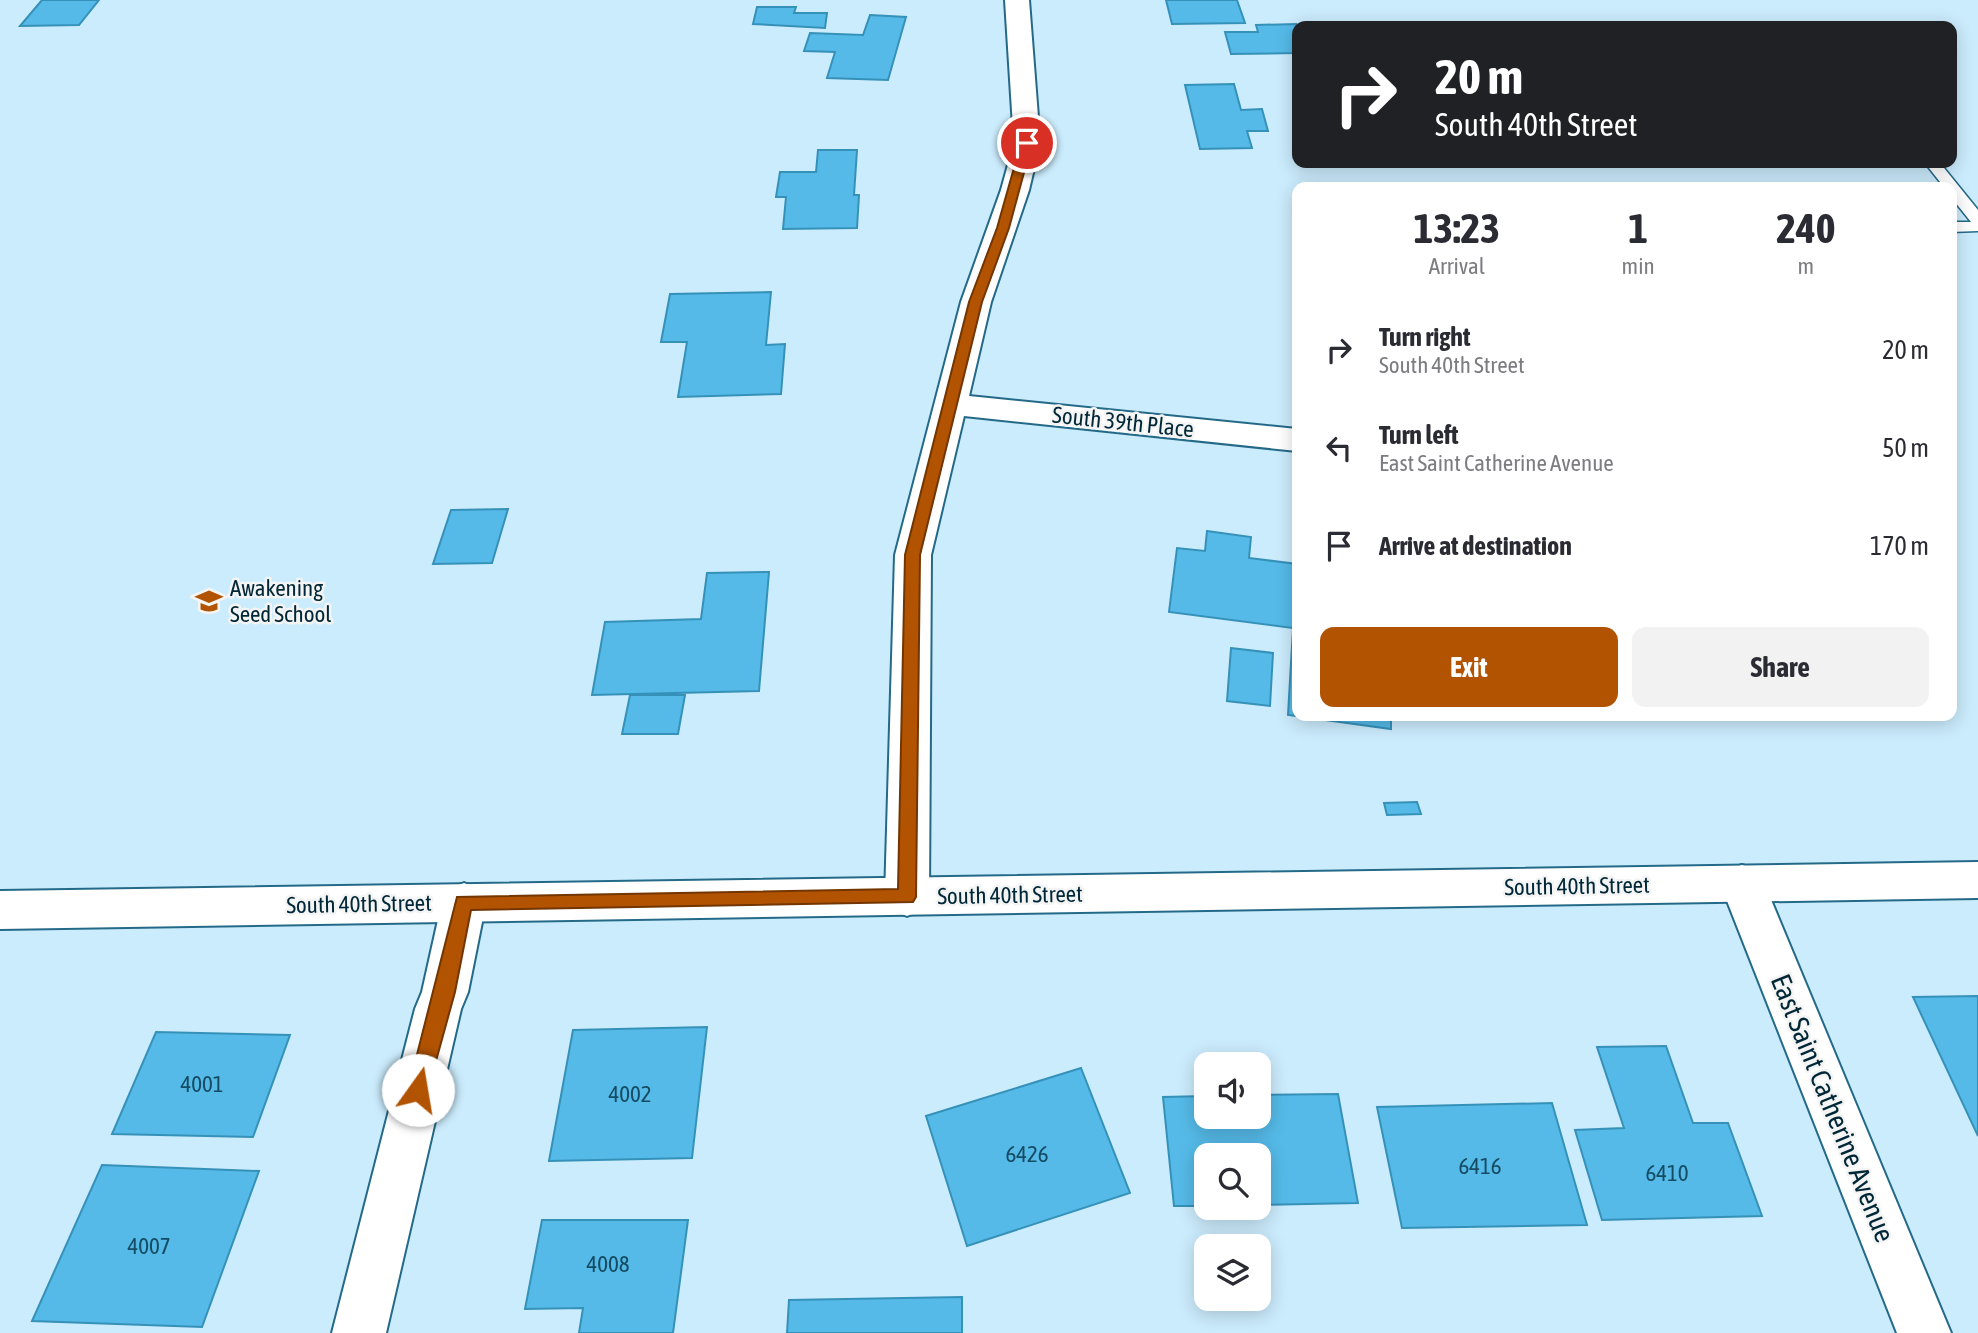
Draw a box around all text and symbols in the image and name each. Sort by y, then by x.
text: 20 m [1435,48,1523,104]
icon: right [1320,49,1411,140]
text: South 40th Street [1435,106,1637,143]
pin [997,113,1057,173]
icon: arrive [1008,124,1046,162]
text: 13:23 [1414,204,1500,252]
text: 1 [1628,204,1648,252]
text: 240 [1776,204,1835,252]
text: Arrival [1429,253,1485,279]
text: min [1622,253,1655,279]
text: m [1798,253,1814,279]
text: Turn right [1379,322,1470,352]
icon: right [1320,331,1358,369]
text: 20 m [1882,335,1929,365]
text: South 40th Street [1379,352,1525,378]
street label: South 39th Place [1051,402,1195,442]
text: Turn left [1379,420,1459,450]
icon: left [1320,429,1358,467]
text: 50 m [1882,433,1929,463]
text: East Saint Catherine Avenue [1379,450,1614,476]
icon: arrive [1320,527,1358,565]
text: Arrive at destination [1379,531,1572,561]
text: 170 m [1870,531,1929,561]
place label: Awakening Seed School [230,575,331,627]
school or university icon: Awakening Seed School [194,586,224,616]
button: Exit [1320,627,1618,707]
button: Share [1632,627,1929,707]
street label: South 40th Street [1504,872,1650,900]
street label: South 40th Street [937,881,1083,909]
street label: South 40th Street [286,890,432,918]
street label: East Saint Catherine Avenue [1765,970,1901,1246]
map controls [1194,1052,1271,1311]
button: sound [1194,1052,1271,1129]
position arrow [381,1053,455,1127]
house number: 4001 [180,1071,224,1097]
house number: 4002 [608,1081,652,1107]
house number: 6426 [1005,1141,1049,1167]
button: search [1194,1143,1271,1220]
house number: 6416 [1458,1153,1502,1179]
house number: 6410 [1645,1160,1689,1186]
house number: 4007 [127,1233,171,1259]
button: layers [1194,1234,1271,1311]
house number: 4008 [586,1251,630,1277]

